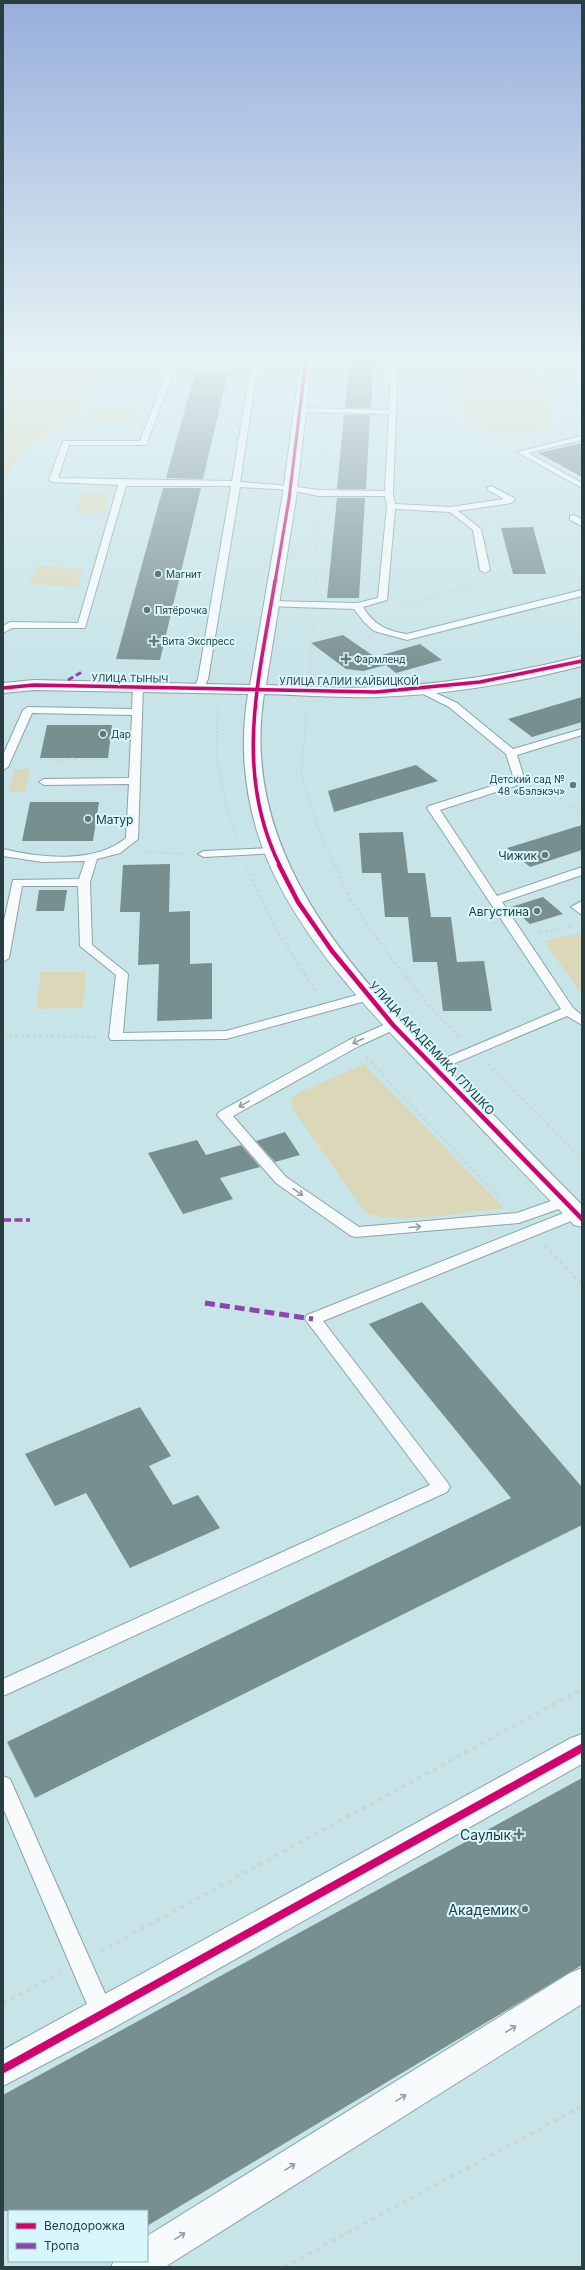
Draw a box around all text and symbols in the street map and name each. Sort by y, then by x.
place label: Магнит [166,568,202,580]
marker: Магнит [153,569,163,579]
place label: Пятёрочка [155,604,207,616]
marker: Пятёрочка [142,605,152,615]
place label: Вита Экспресс [162,635,235,647]
marker: Вита Экспресс [149,636,159,646]
place label: Фармленд [354,653,406,665]
marker: Фармленд [341,654,351,664]
street label: УЛИЦА ТЫНЫЧ [92,671,168,685]
street label: УЛИЦА ГАЛИИ КАЙБИЦКОЙ [279,674,419,687]
place label: Дар [111,728,131,740]
marker: Дар [98,729,108,739]
place label: Детский сад № 48 «Бэлэкэч» [489,773,565,797]
marker: Детский сад № 48 «Бэлэкэч» [568,780,578,790]
place label: Матур [96,812,133,827]
marker: Матур [83,814,93,824]
place label: Чижик [498,848,537,863]
marker: Чижик [540,850,550,860]
place label: Августина [468,904,529,919]
marker: Августина [532,906,542,916]
street label: УЛИЦА АКАДЕМИКА ГЛУШКО [366,978,498,1118]
one-way arrow [352,1038,364,1045]
one-way arrow [238,1100,250,1108]
one-way arrow [292,1188,303,1196]
one-way arrow [408,1224,421,1231]
place label: Саулык [460,1826,511,1843]
marker: Саулык [514,1829,524,1839]
place label: Академик [448,1901,517,1918]
marker: Академик [520,1904,530,1914]
one-way arrow [505,2025,517,2033]
one-way arrow [395,2094,406,2102]
one-way arrow [284,2163,295,2171]
legend [8,2210,148,2262]
text: Велодорожка [44,2218,125,2233]
one-way arrow [174,2232,185,2240]
text: Тропа [44,2238,79,2253]

